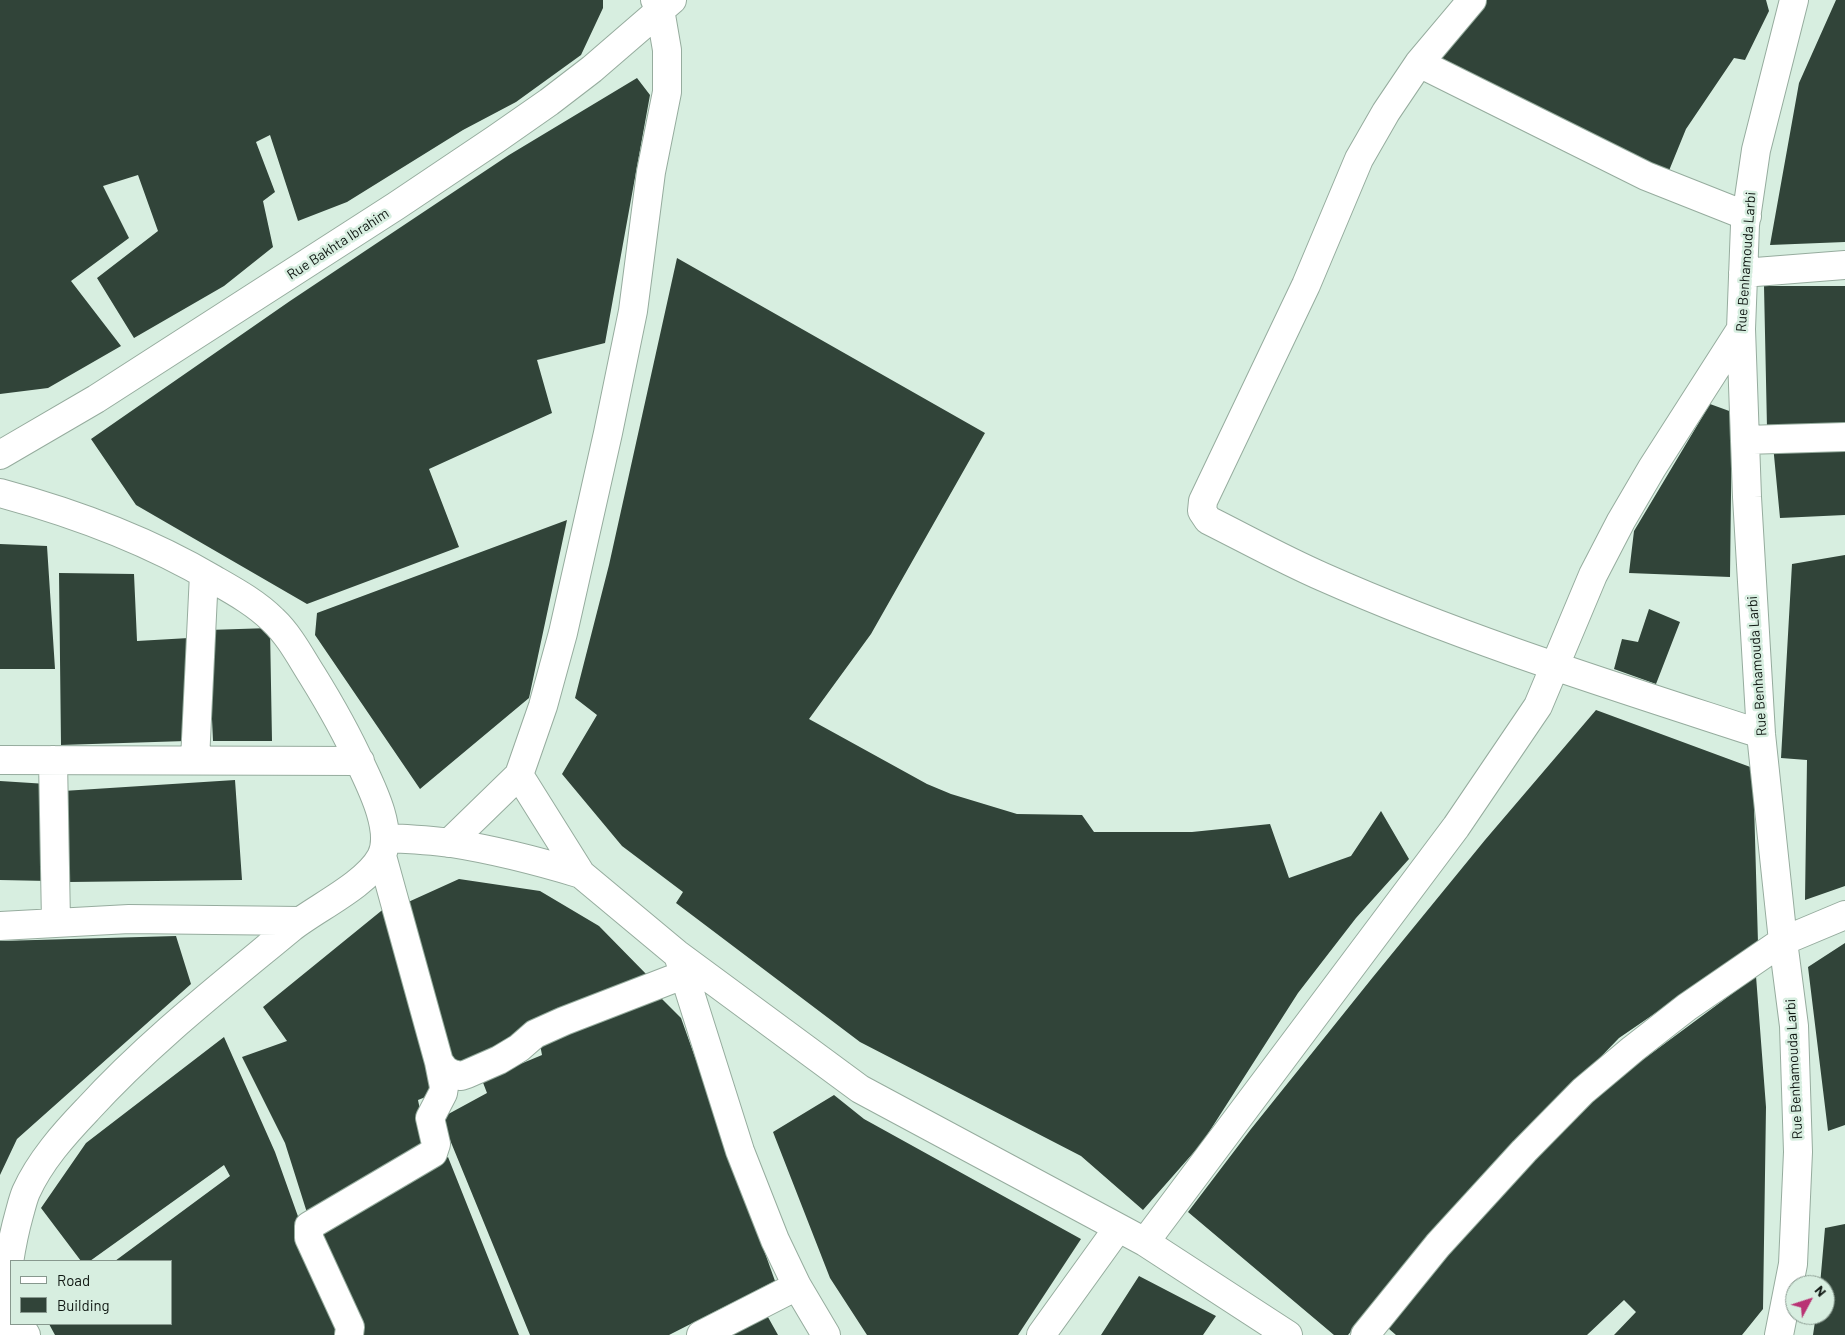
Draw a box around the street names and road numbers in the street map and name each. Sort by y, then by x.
street label: Rue Benhamouda Larbi [1733,191,1759,333]
street label: Rue Bakhta Ibrahim [284,205,392,283]
street label: Rue Benhamouda Larbi [1744,595,1770,737]
street label: Rue Benhamouda Larbi [1782,998,1806,1140]

